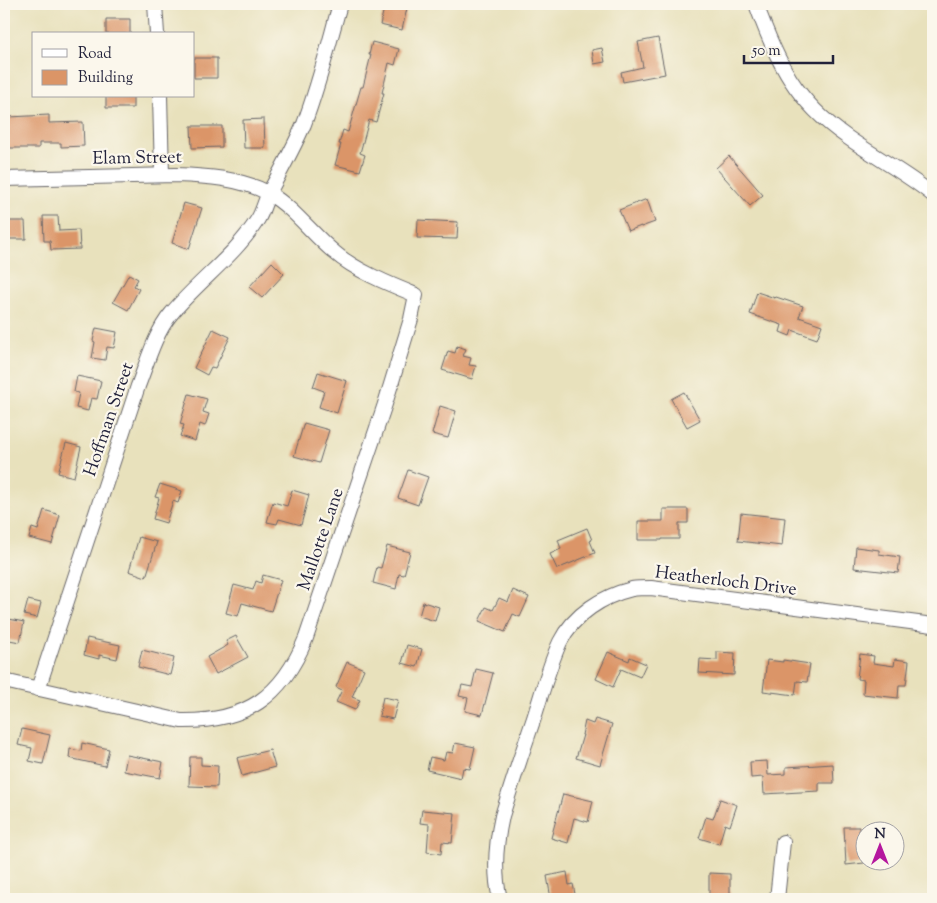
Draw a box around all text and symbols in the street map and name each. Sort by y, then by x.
legend [32,32,195,98]
scale bar [744,32,833,64]
text: 50 m [751,41,781,62]
text: Road [78,44,112,65]
text: Building [78,68,133,89]
street label: Elam Street [92,145,182,173]
street label: Hoffman Street [78,359,142,480]
street label: Mallotte Lane [292,485,352,594]
street label: Heatherloch Drive [653,560,798,604]
north arrow [854,820,904,870]
text: N [874,825,886,845]

